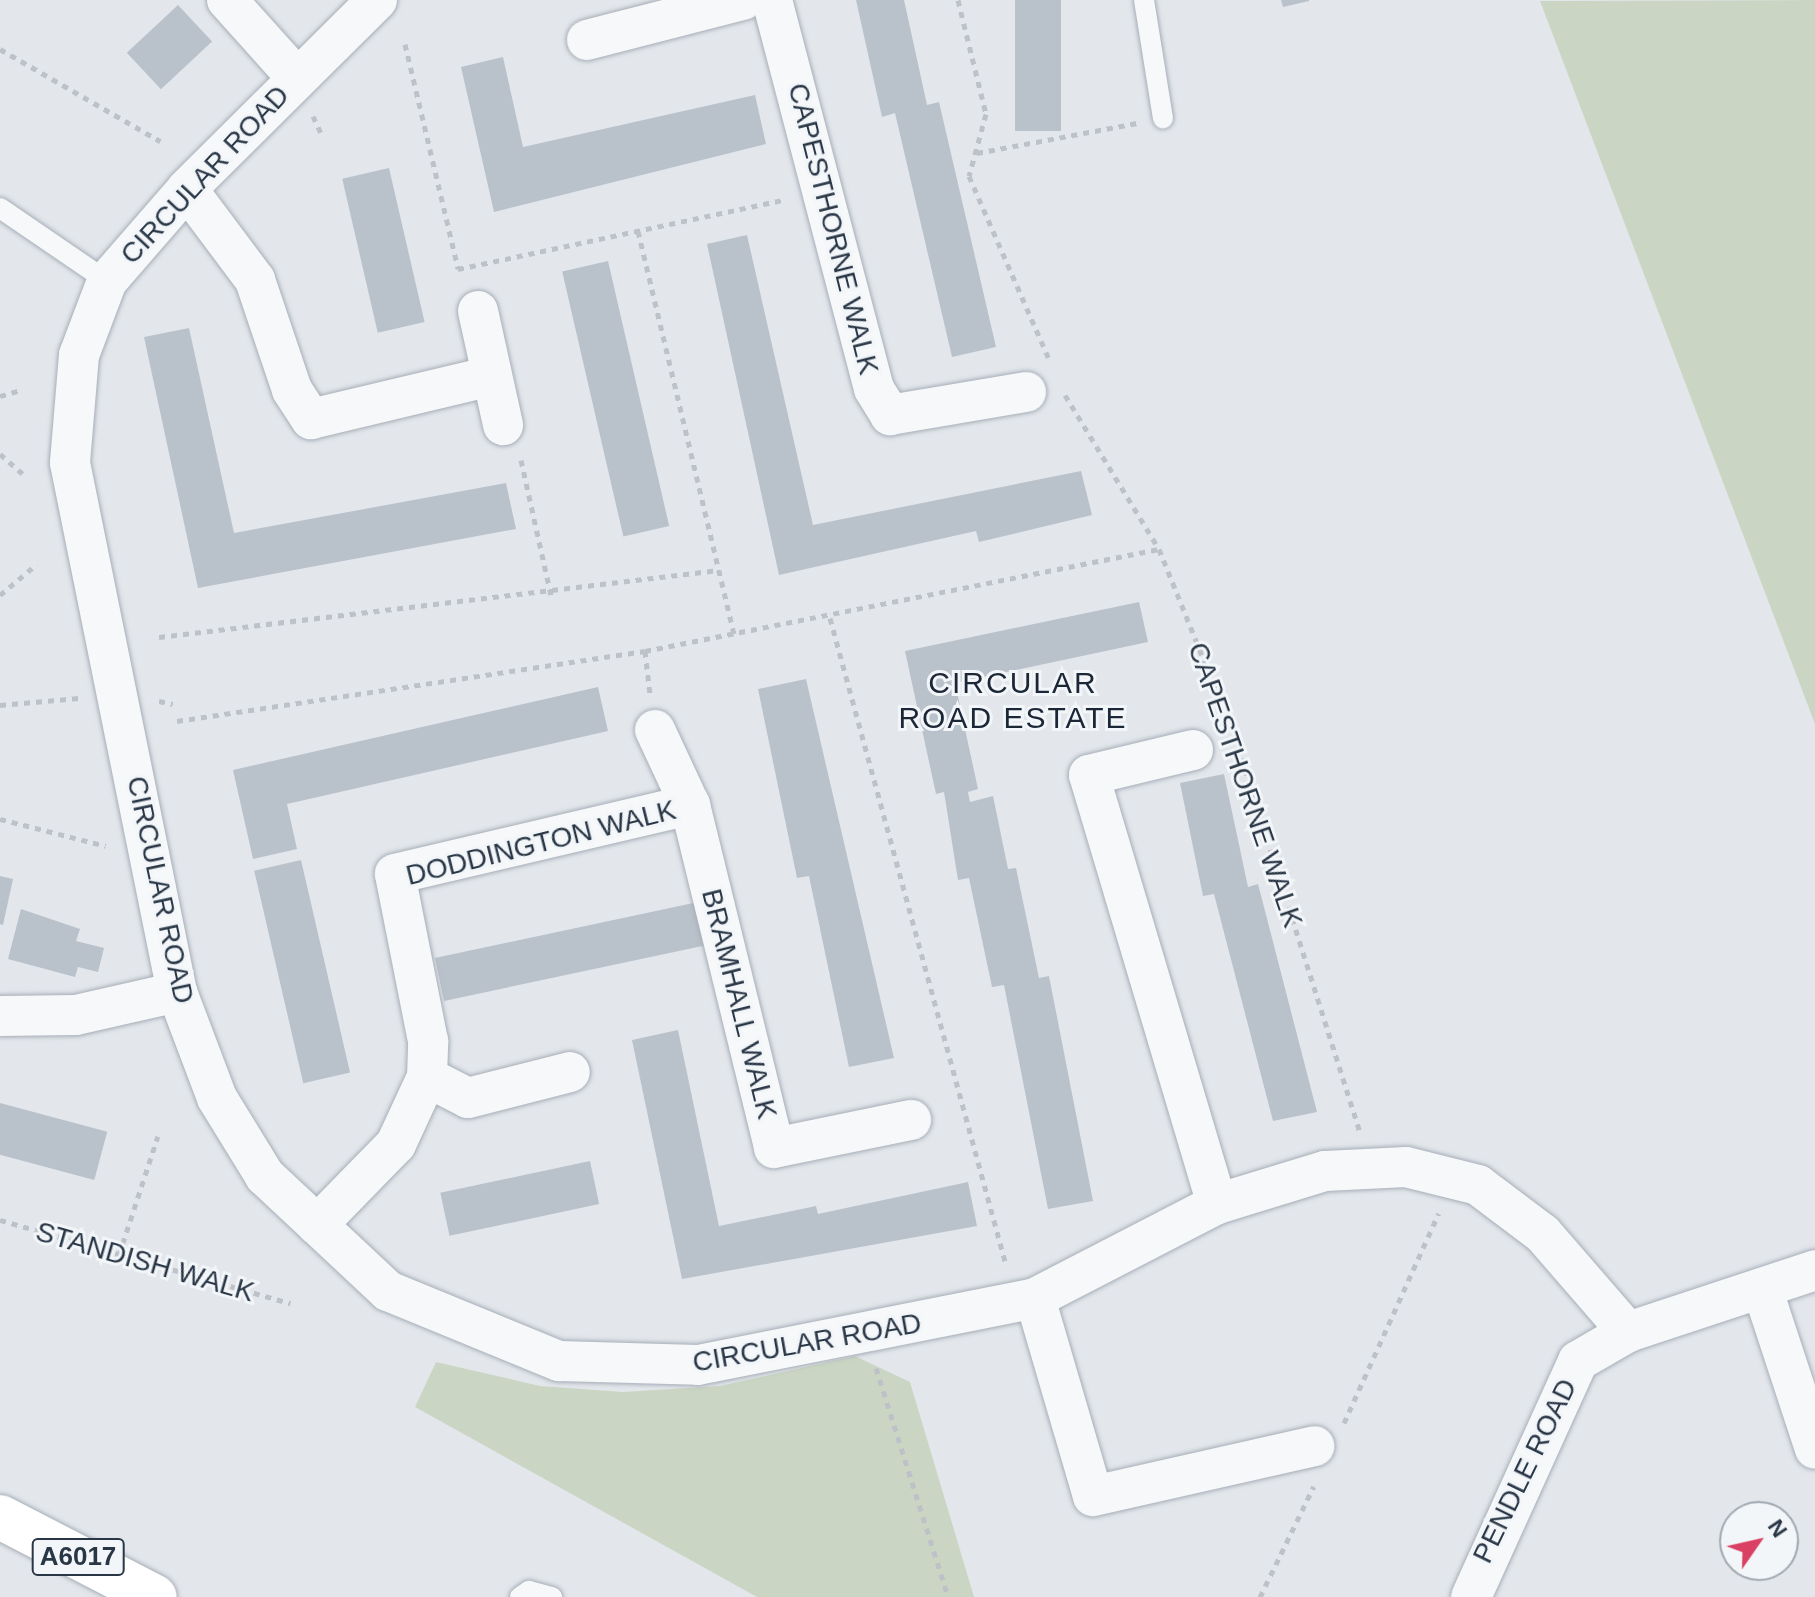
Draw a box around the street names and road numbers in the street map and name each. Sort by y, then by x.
street label: CIRCULAR ROAD [114,79,296,271]
street label: CAPESTHORNE WALK [781,80,885,378]
street label: CAPESTHORNE WALK [1180,638,1310,932]
street label: CIRCULAR ROAD [119,773,201,1007]
street label: DODDINGTON WALK [403,793,679,893]
street label: BRAMHALL WALK [694,885,784,1123]
street label: STANDISH WALK [32,1215,258,1309]
street label: CIRCULAR ROAD [690,1306,924,1380]
street label: PENDLE ROAD [1466,1373,1584,1569]
road number: A6017 [30,1535,126,1579]

